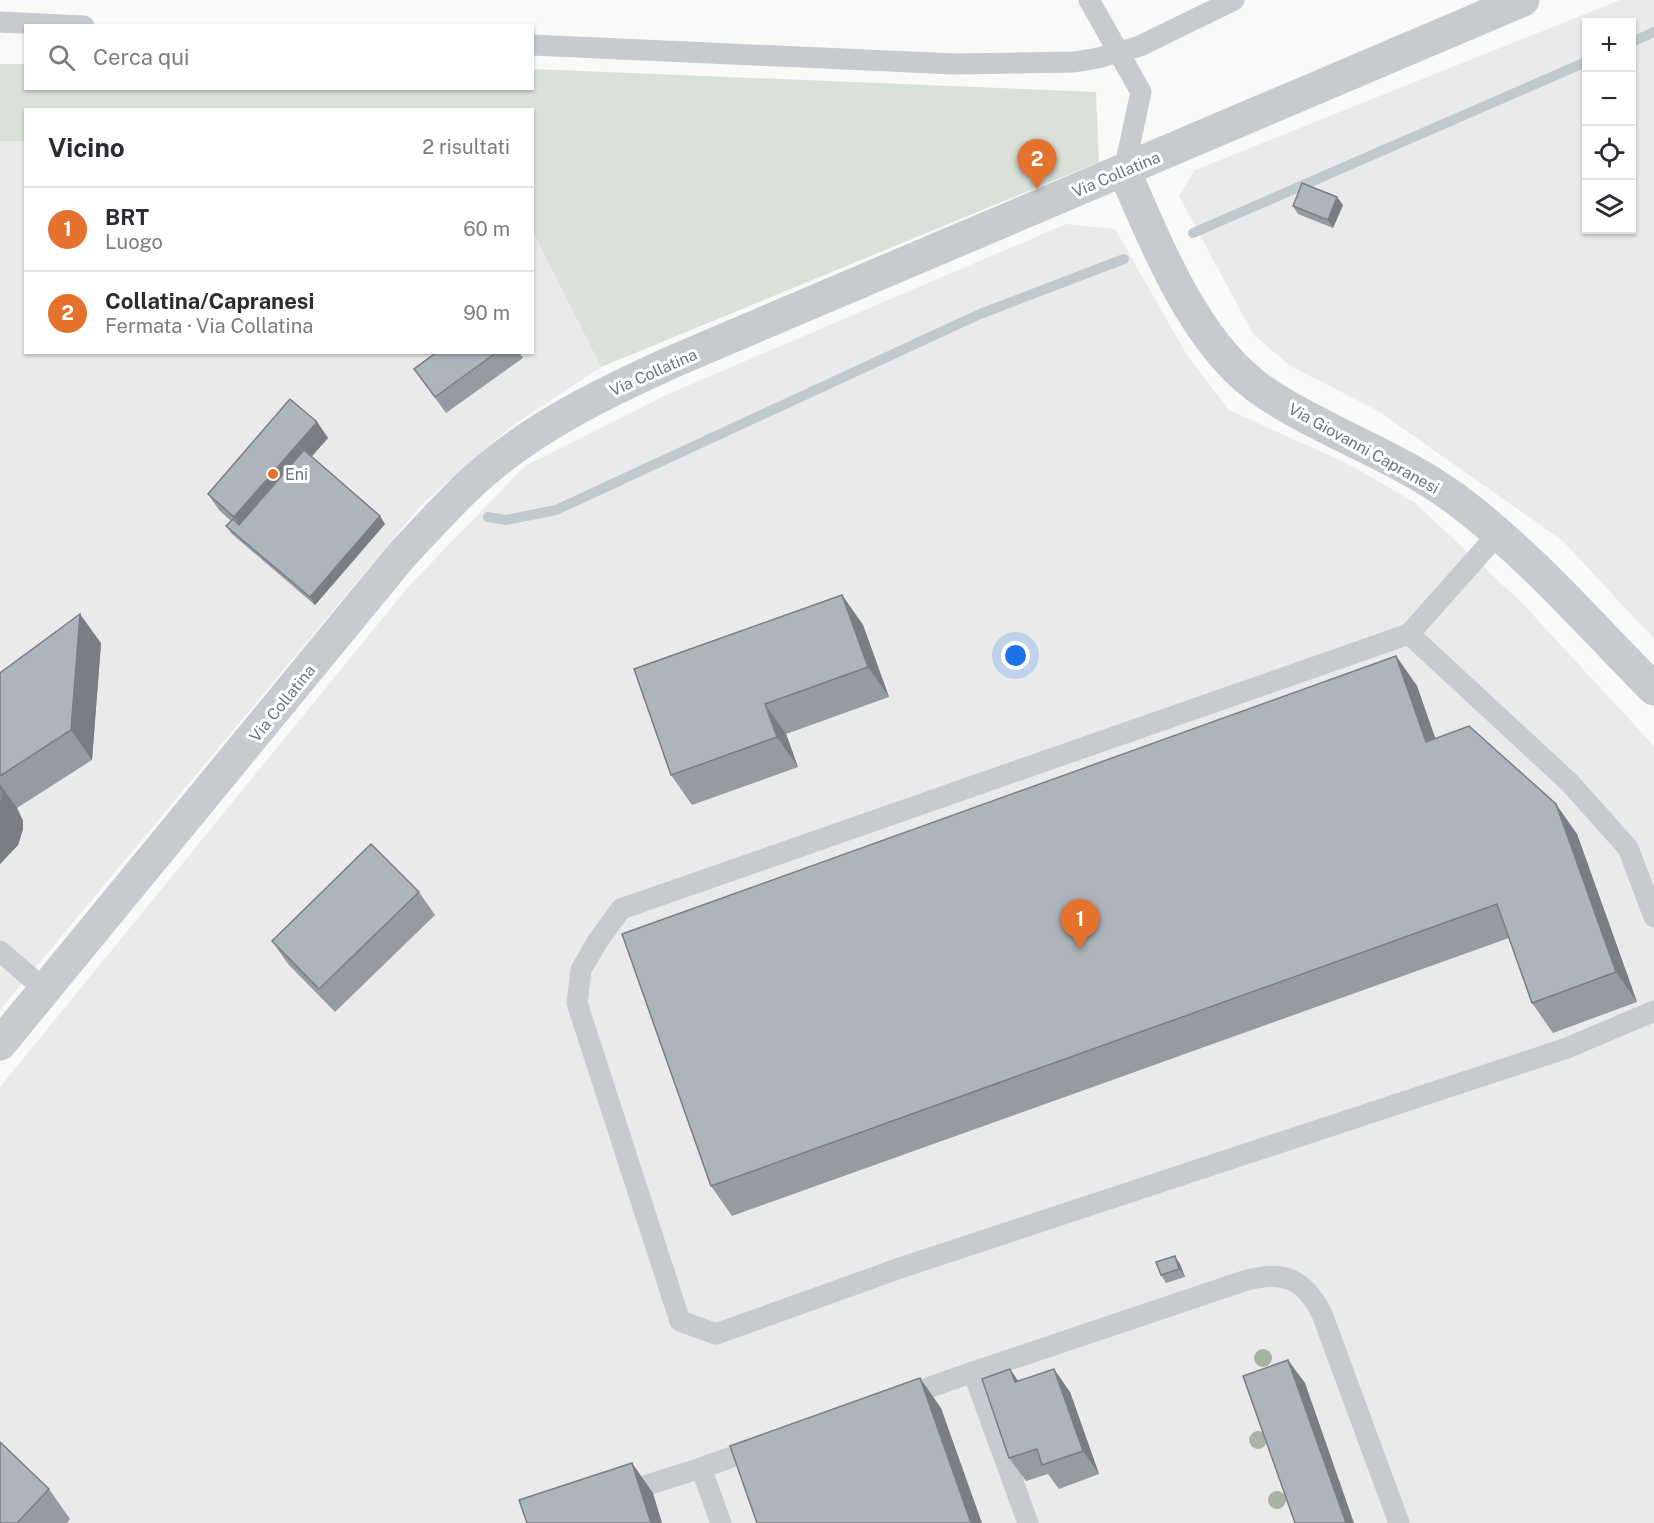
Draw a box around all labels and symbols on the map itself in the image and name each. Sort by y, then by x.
pin: 2 [1018,140,1056,189]
street label: Via Collatina [1069,147,1163,202]
street label: Via Collatina [607,345,700,400]
street label: Via Giovanni Capranesi [1285,399,1442,498]
place label: Eni [285,465,308,484]
marker: Eni [266,467,280,481]
your location [1001,641,1030,670]
street label: Via Collatina [246,661,319,746]
pin: 1 [1060,900,1100,949]

